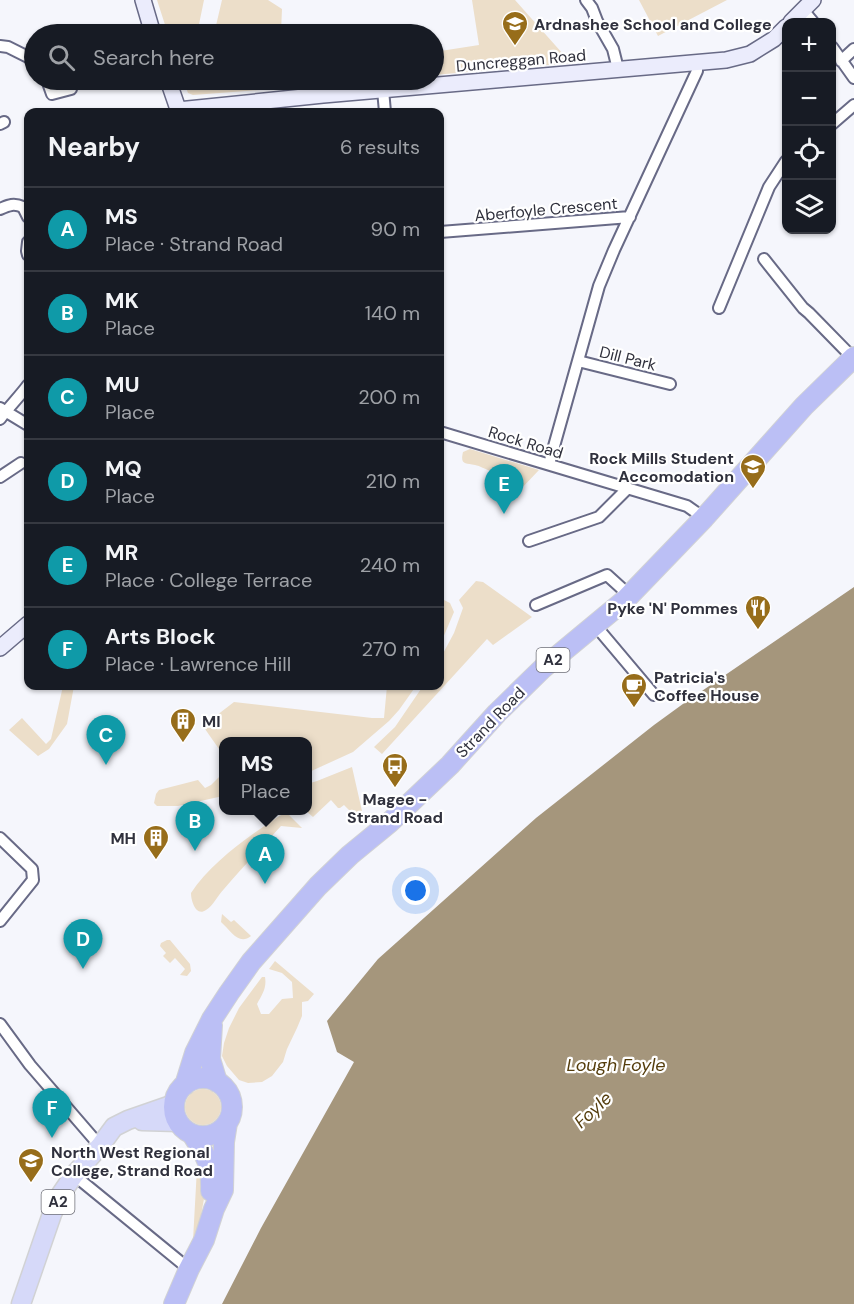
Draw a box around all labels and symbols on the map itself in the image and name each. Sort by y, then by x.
school or university icon: Ardnashee School and College [500,9,530,47]
place label: Ardnashee School and College [534,14,772,35]
street label: Duncreggan Road [455,44,587,77]
street label: Aberfoyle Crescent [474,193,618,226]
street label: Dill Park [597,341,658,376]
street label: Rock Road [486,421,566,464]
place label: Rock Mills Student Accomodation [589,448,734,487]
school or university icon: Rock Mills Student Accomodation [738,452,768,490]
pin: E [484,464,524,514]
restaurant icon: Pyke 'N' Pommes [743,593,773,631]
place label: Pyke 'N' Pommes [607,598,738,619]
road number: A2 [536,648,570,672]
place label: Patricia's Coffee House [654,667,759,706]
cafe icon: Patricia's Coffee House [619,671,649,709]
street label: Strand Road [451,682,529,762]
building icon: MI [168,706,198,744]
place label: MI [202,711,221,732]
pin: C [86,716,126,765]
bus stop icon: Magee - Strand Road [380,751,410,789]
place label: Magee - Strand Road [347,789,443,828]
pin: B [176,802,214,851]
building icon: MH [141,823,171,861]
place label: MH [110,828,136,849]
pin: A [246,834,284,884]
your location [401,876,430,905]
pin: D [64,920,103,969]
water label: Lough Foyle [566,1053,666,1077]
water label: Foyle [569,1086,617,1134]
pin: F [32,1088,72,1138]
place label: North West Regional College, Strand Road [51,1142,213,1181]
school or university icon: North West Regional College, Strand Road [16,1146,46,1184]
road number: A2 [42,1190,74,1214]

